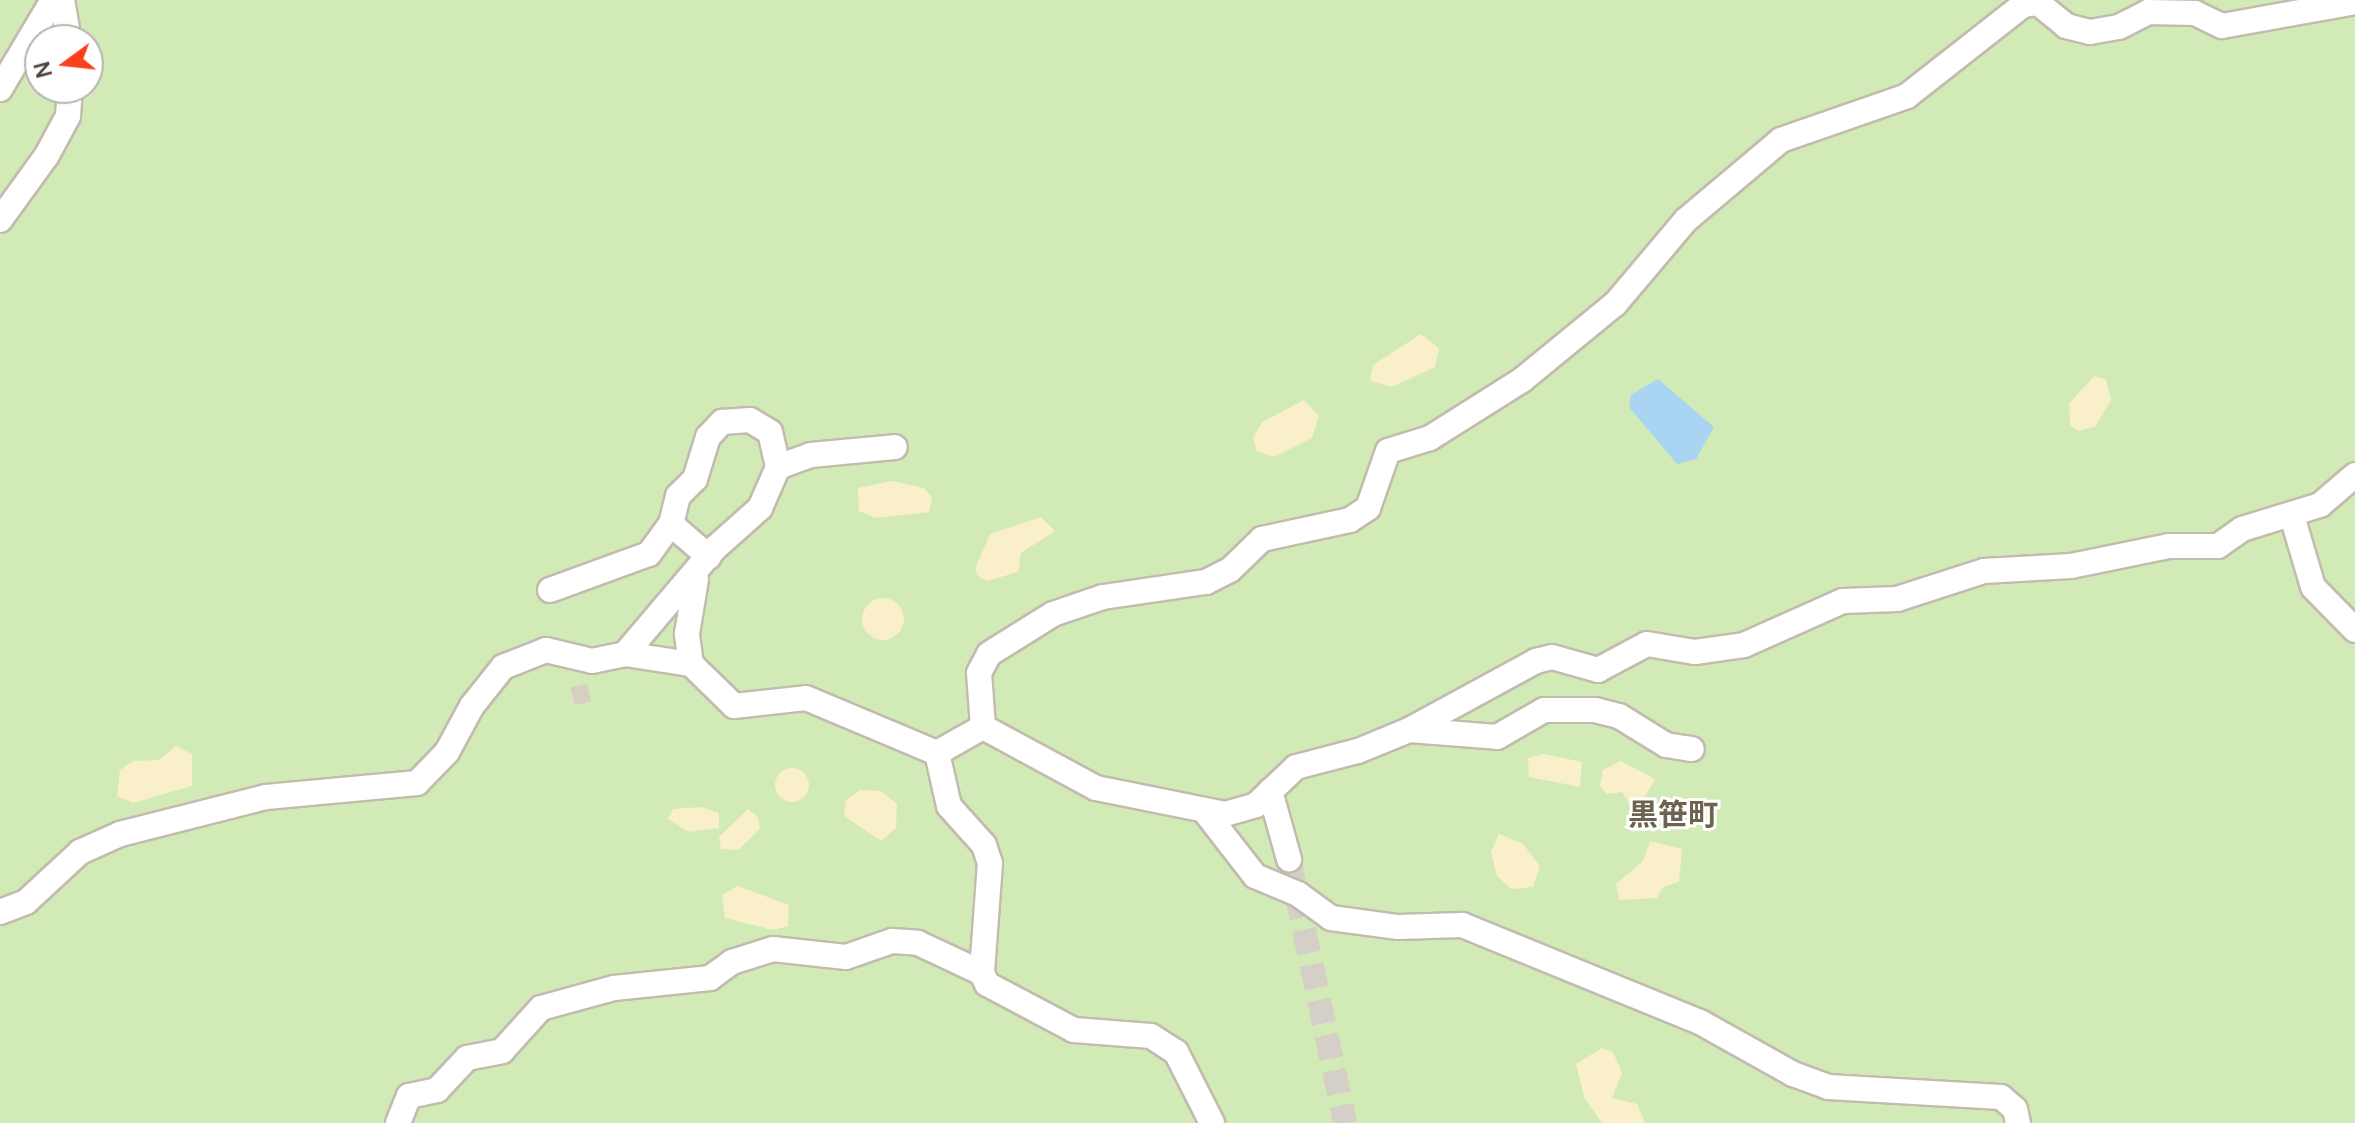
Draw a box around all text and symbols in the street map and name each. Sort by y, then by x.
north arrow [24,24,104,104]
text: N [26,58,59,81]
district label: 黒笹町 [1628,796,1718,832]

